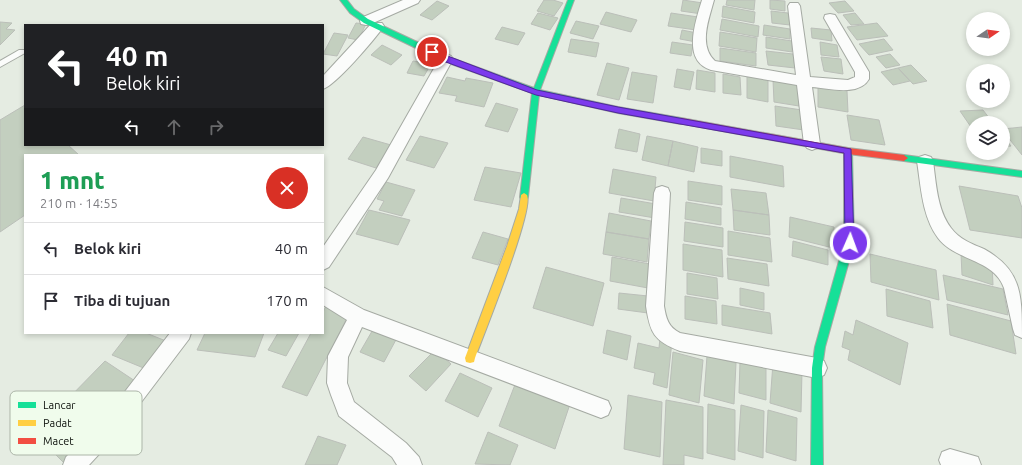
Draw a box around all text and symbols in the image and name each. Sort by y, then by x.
north arrow [966,12,1010,56]
map controls [966,12,1010,160]
pin [415,35,449,69]
icon: left [40,40,92,92]
text: 40 m [106,40,168,71]
icon: arrive [421,41,443,63]
button: sound [966,64,1010,108]
text: Belok kiri [106,73,180,93]
icon: left [121,116,143,138]
icon: ahead [163,116,185,138]
icon: right [205,116,227,138]
button: layers [966,116,1010,160]
text: 1 mnt [40,167,105,194]
button: close [266,167,308,209]
text: 210 m · 14:55 [40,196,118,210]
position arrow [829,222,871,264]
icon: left [40,238,62,260]
text: Belok kiri [74,240,141,257]
text: 40 m [275,240,308,257]
icon: arrive [40,290,62,312]
text: Tiba di tujuan [74,292,170,309]
text: 170 m [266,292,308,309]
legend [10,391,142,455]
text: Lancar [43,399,76,411]
text: Padat [43,417,72,429]
text: Macet [43,435,74,447]

